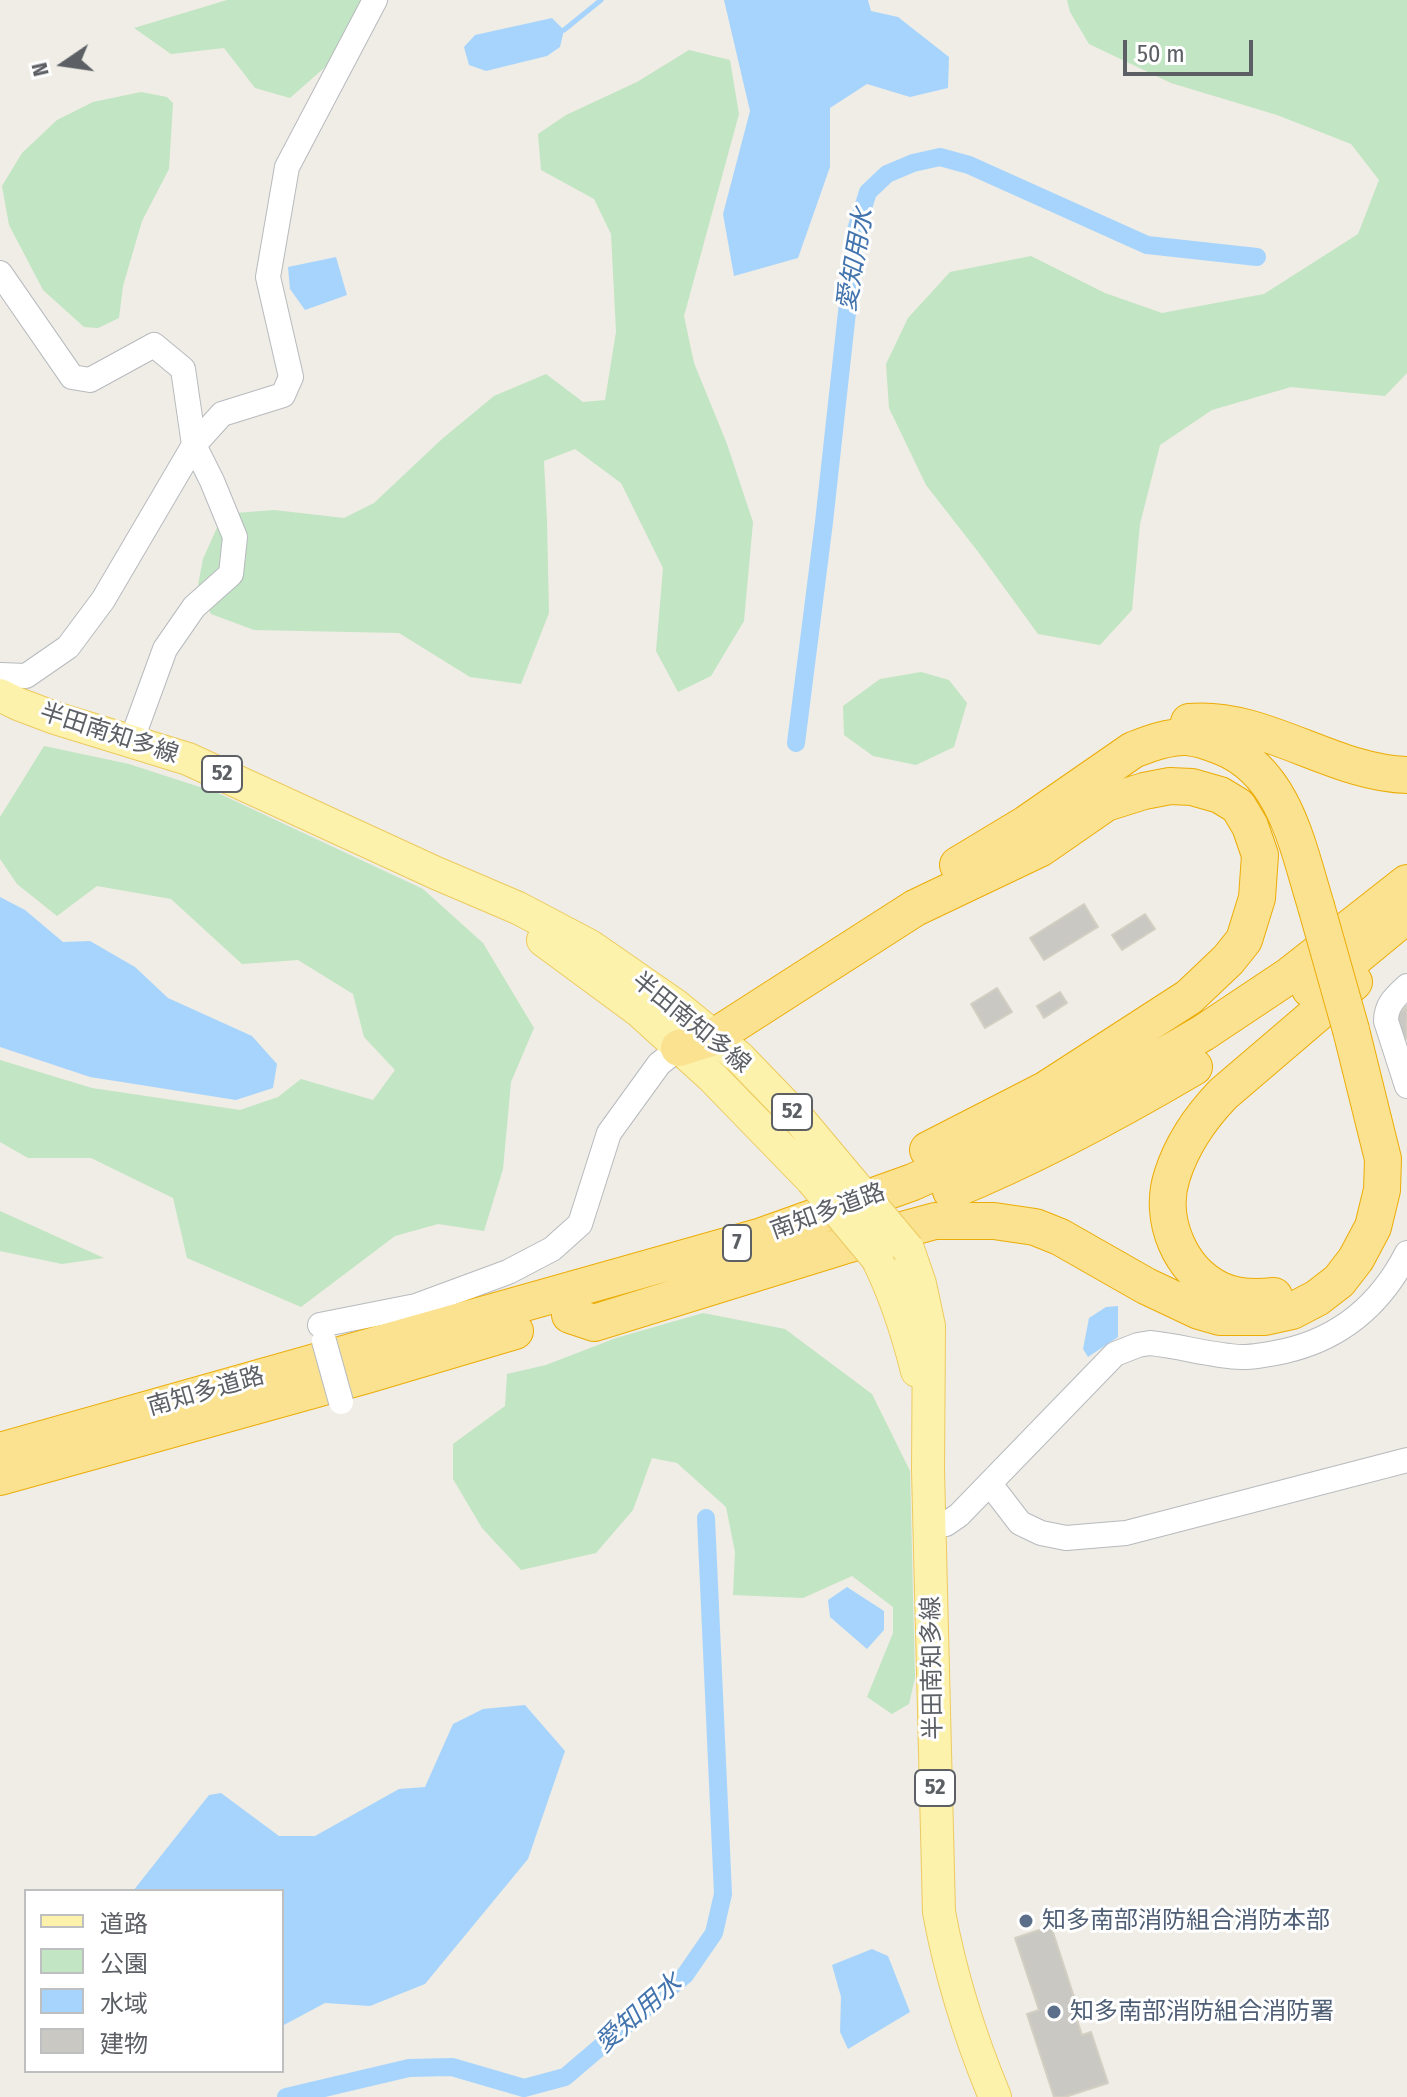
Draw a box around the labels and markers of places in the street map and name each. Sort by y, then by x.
place label: 知多南部消防組合消防本部 [1042,1907,1330,1935]
marker: 知多南部消防組合消防本部 [1017,1912,1035,1930]
place label: 知多南部消防組合消防署 [1070,1998,1334,2026]
marker: 知多南部消防組合消防署 [1045,2003,1063,2021]

